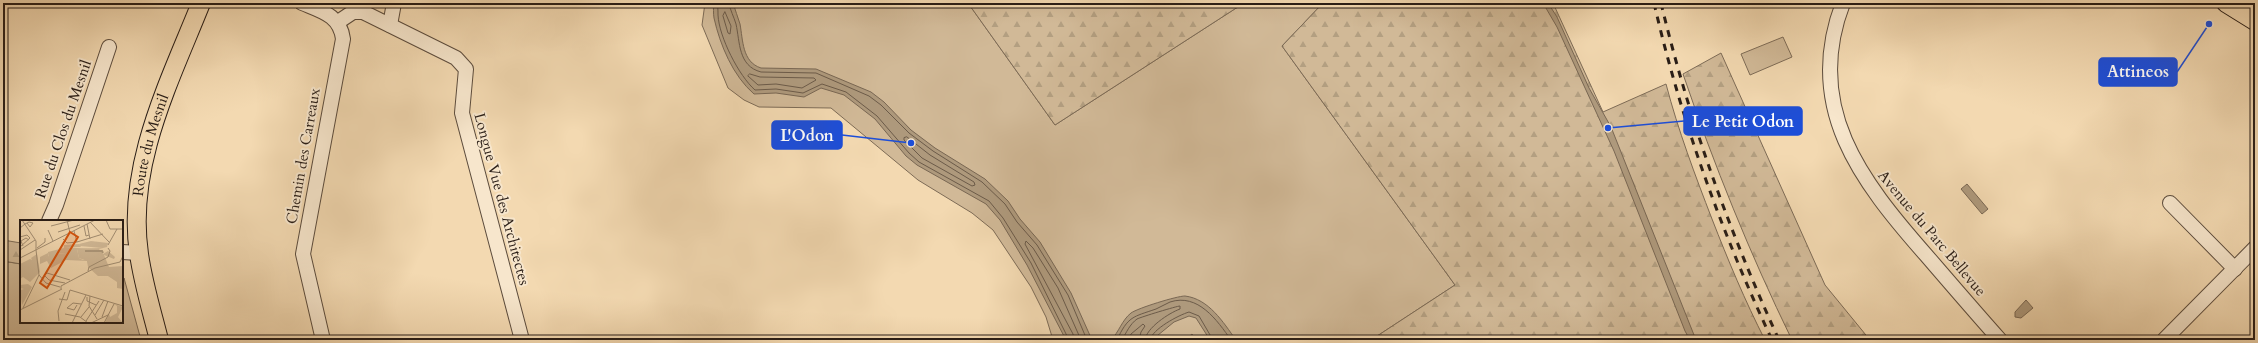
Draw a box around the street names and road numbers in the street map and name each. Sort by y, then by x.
street label: Rue du Clos du Mesnil [30,57,96,201]
street label: Chemin des Carreaux [281,86,325,226]
street label: Route du Mesnil [128,91,173,197]
street label: Longue Vue des Architectes [469,111,535,287]
street label: Avenue du Parc Bellevue [1873,166,1991,300]

